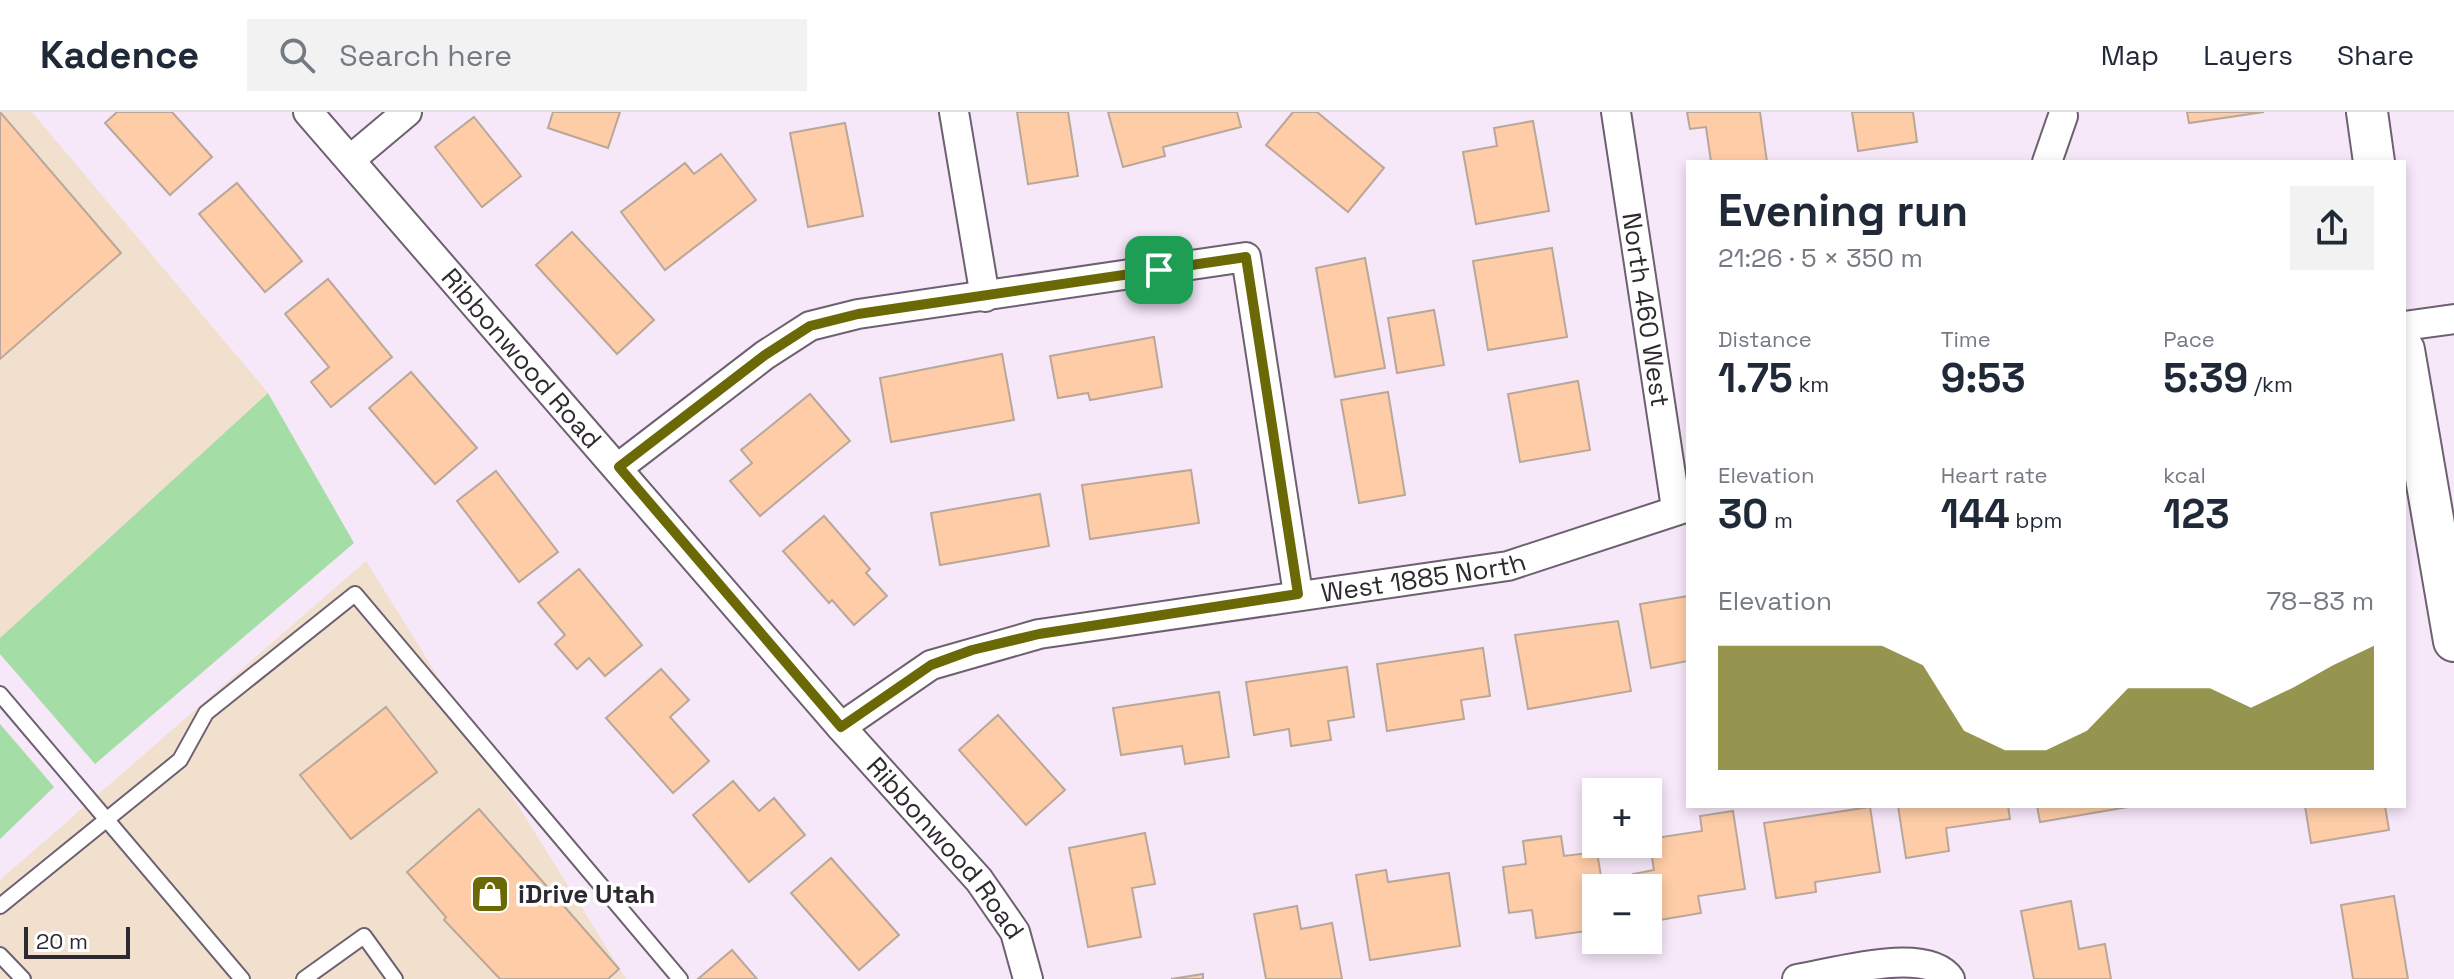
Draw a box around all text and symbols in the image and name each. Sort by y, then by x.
search box [247,19,807,91]
text: Kadence [40,31,199,79]
icon: search [275,33,319,77]
text: Search here [339,36,512,75]
text: Map [2101,37,2159,73]
text: Layers [2203,37,2293,73]
text: Share [2337,37,2414,73]
text: Evening run [1718,183,1968,239]
button: share [2290,186,2374,270]
street label: North 460 West [1614,210,1677,409]
pin [1125,236,1193,304]
text: 21:26 · 5 × 350 m [1718,241,1923,275]
icon: arrive [1137,248,1181,292]
street label: Ribbonwood Road [434,261,609,456]
text: Distance [1718,325,1812,353]
text: Time [1941,325,1991,353]
text: Pace [2163,325,2215,353]
text: 1.75 [1718,353,1793,404]
text: 9:53 [1941,353,2026,404]
text: 5:39 [2163,353,2248,404]
text: km [1793,370,1829,398]
text: /km [2248,370,2293,398]
text: Elevation [1718,461,1814,489]
text: Heart rate [1941,461,2047,489]
text: kcal [2163,461,2206,489]
text: 30 [1718,489,1768,540]
text: 144 [1941,489,2010,540]
text: 123 [2163,489,2230,540]
text: m [1768,506,1793,534]
text: bpm [2010,506,2063,534]
street label: West 1885 North [1319,544,1530,610]
text: Elevation [1718,584,1832,618]
text: 78–83 m [2266,584,2374,618]
street label: Ribbonwood Road [859,750,1032,946]
map controls [1582,778,1662,954]
button: + [1582,778,1662,858]
shop icon: iDrive Utah [469,873,511,915]
button: − [1582,874,1662,954]
place label: iDrive Utah [518,877,655,911]
scale bar [24,923,130,959]
text: 20 m [36,927,88,955]

